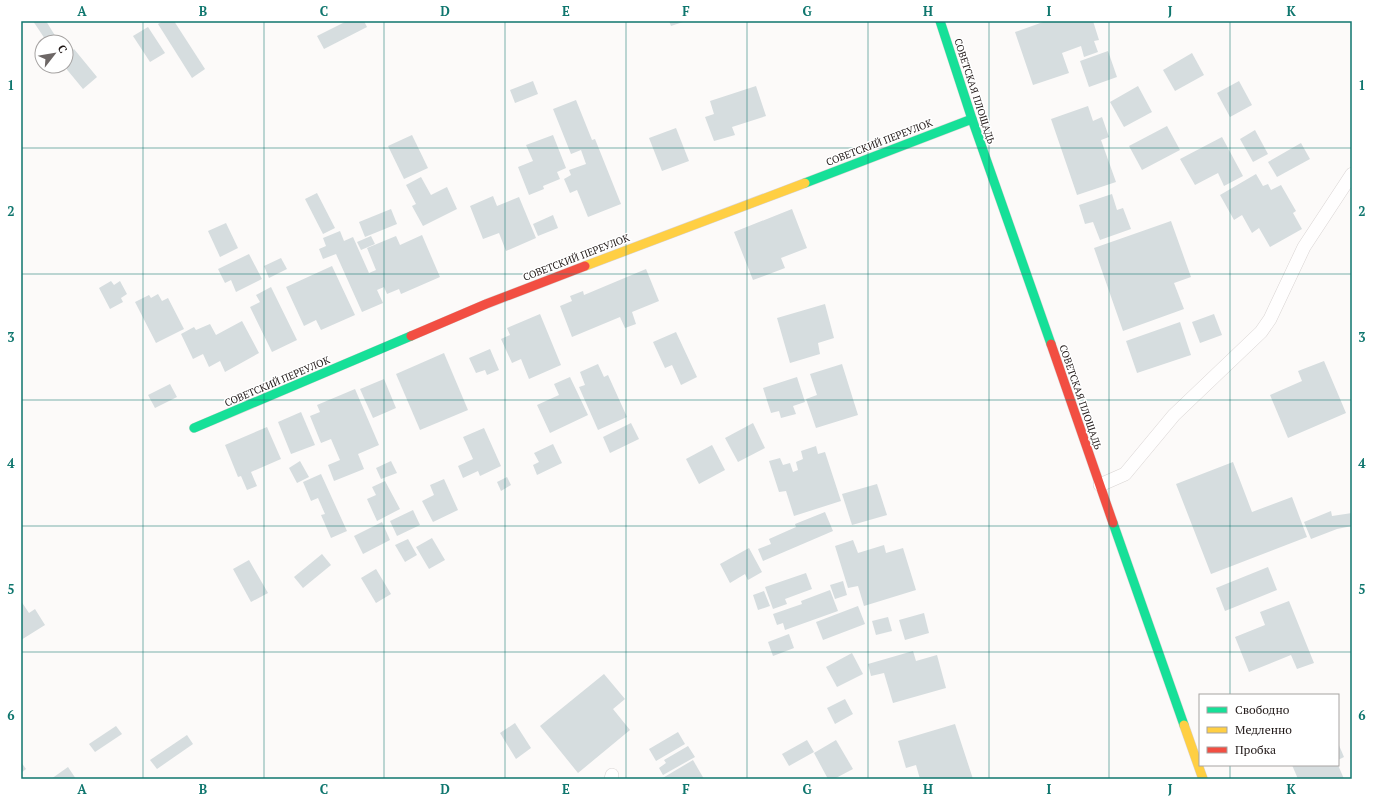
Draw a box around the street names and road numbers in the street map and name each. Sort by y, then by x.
street label: СОВЕТСКАЯ ПЛОЩАДЬ [951,37,998,146]
street label: СОВЕТСКИЙ ПЕРЕУЛОК [824,116,935,169]
street label: СОВЕТСКИЙ ПЕРЕУЛОК [521,231,632,284]
street label: СОВЕТСКАЯ ПЛОЩАДЬ [1056,343,1105,451]
street label: СОВЕТСКИЙ ПЕРЕУЛОК [223,353,332,410]

